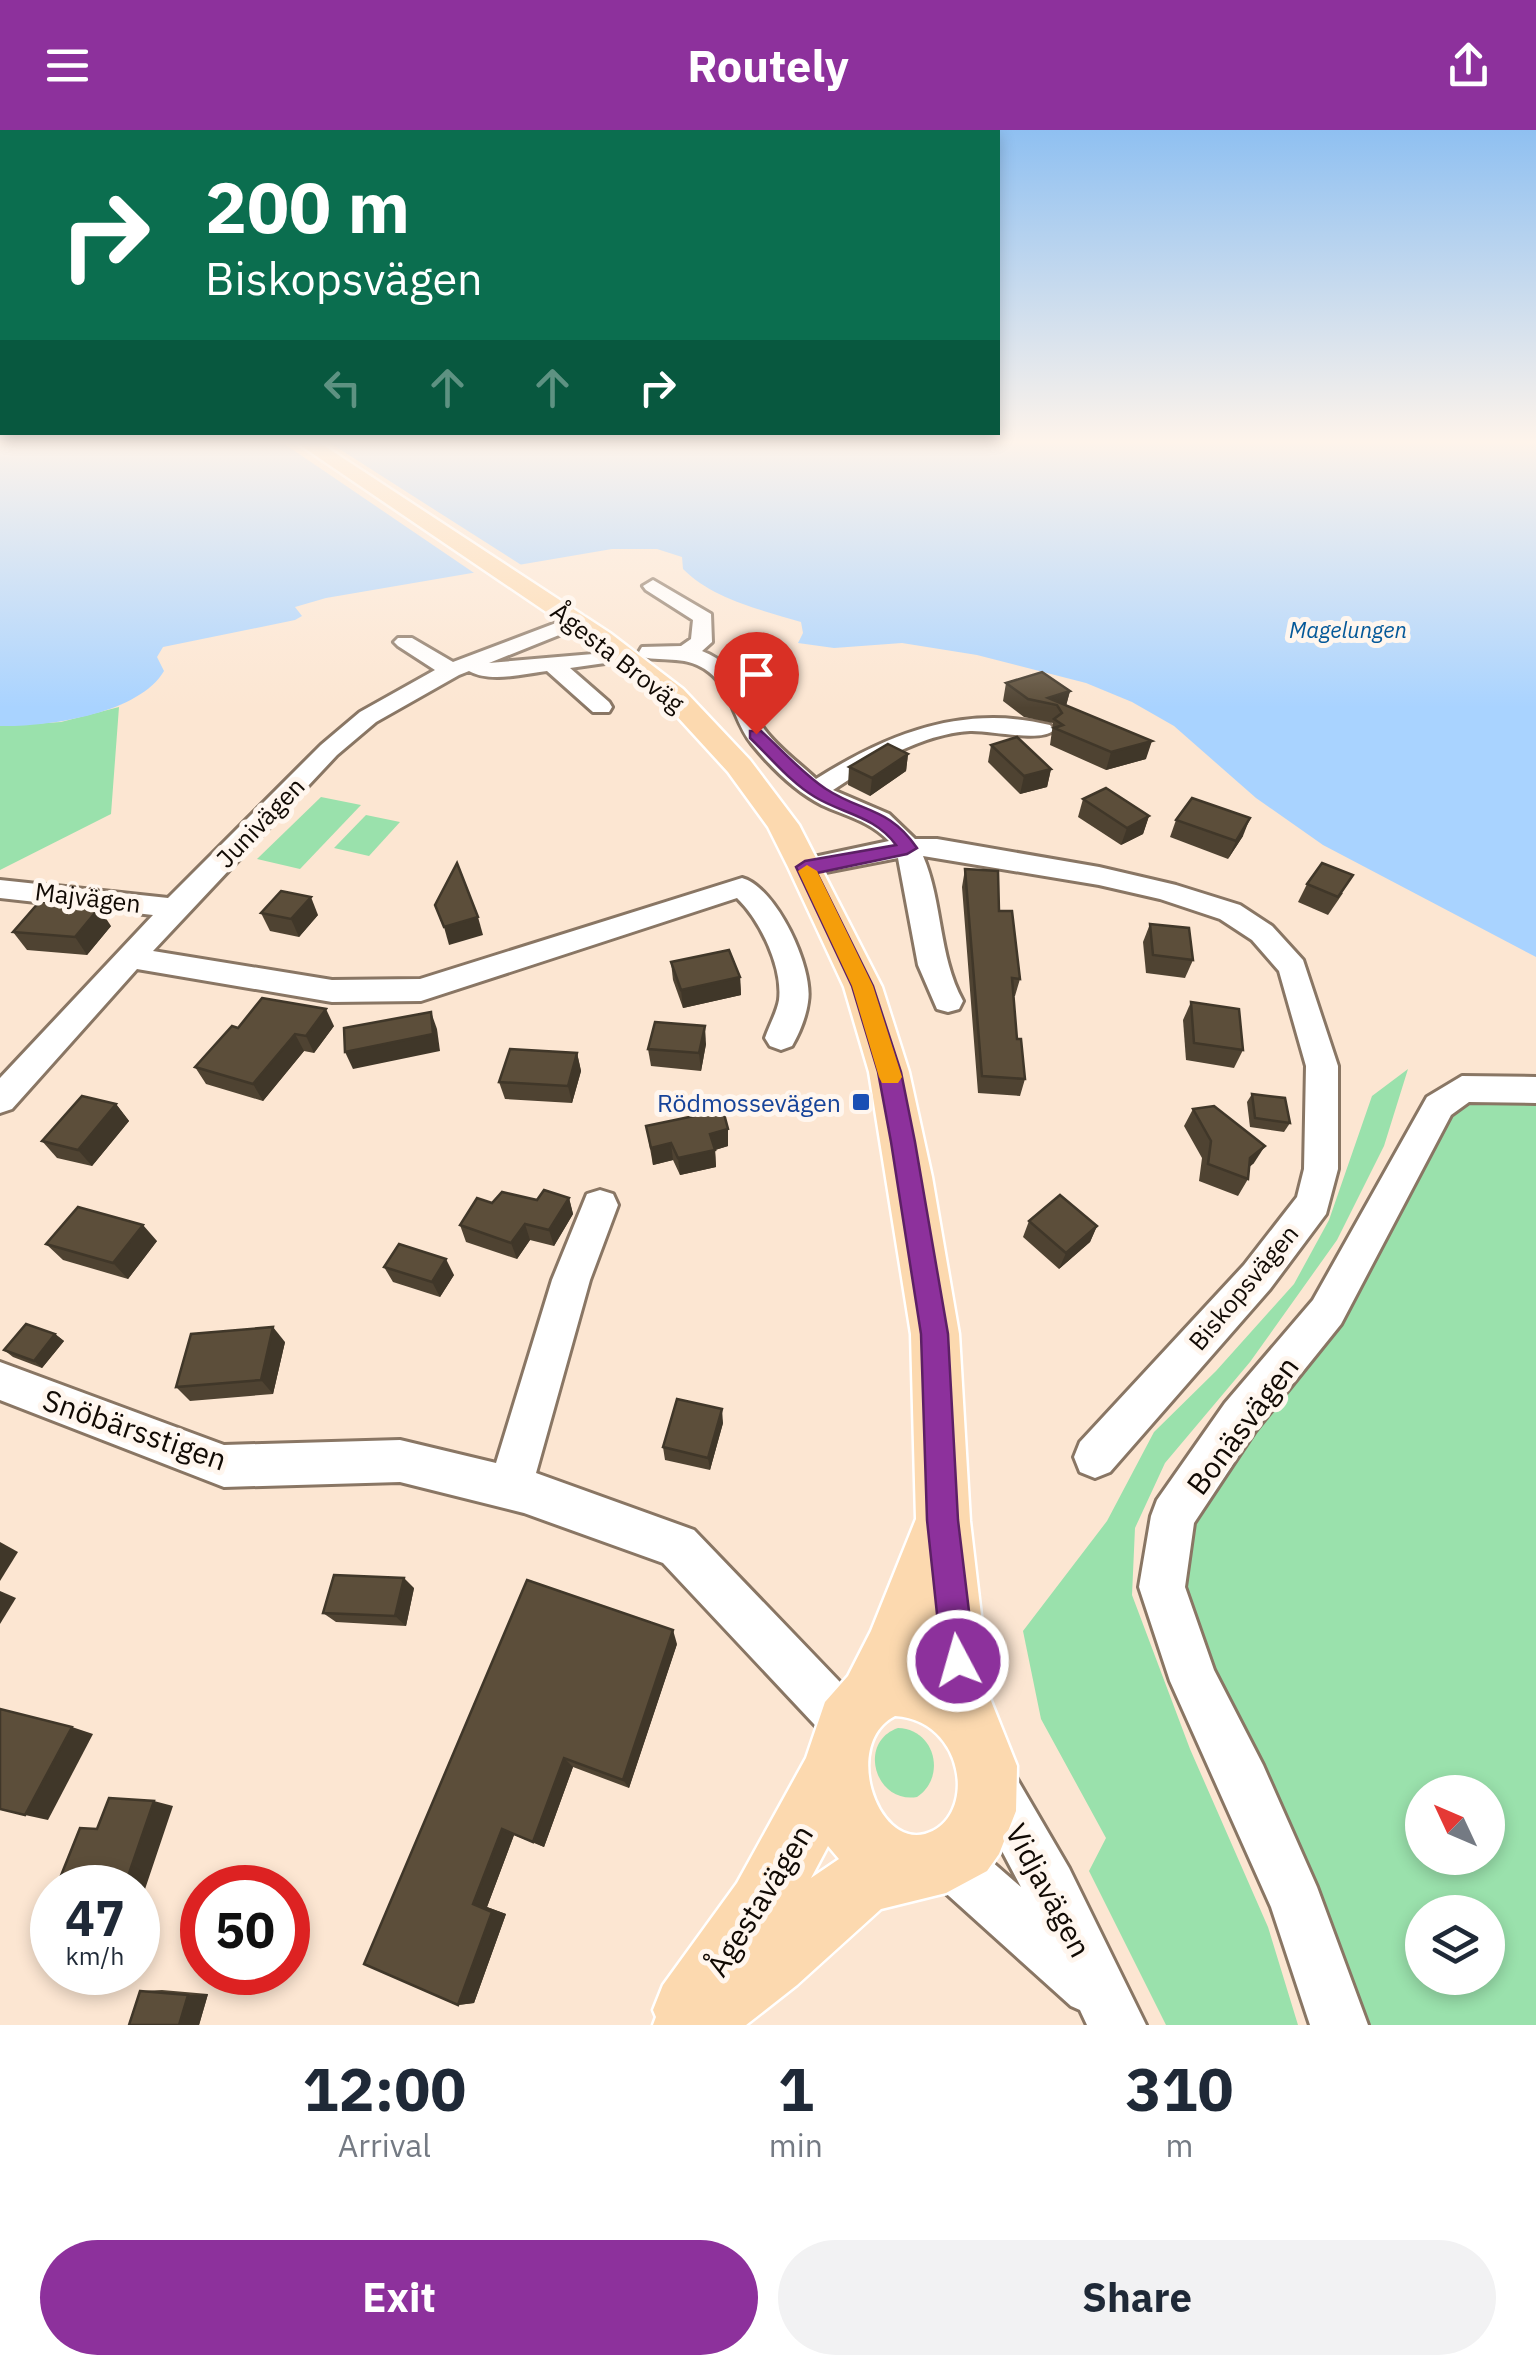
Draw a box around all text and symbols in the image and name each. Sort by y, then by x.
text: Routely [687,36,849,94]
icon: menu [40,38,95,93]
icon: share [1441,38,1496,93]
text: 200 m [205,161,410,252]
icon: right [40,170,170,300]
text: Biskopsvägen [205,249,483,307]
icon: left [315,360,370,415]
icon: ahead [420,360,475,415]
icon: ahead [525,360,580,415]
icon: right [630,360,685,415]
street label: Ågesta Broväg [545,595,691,719]
water label: Magelungen [1289,615,1407,644]
pin [714,632,799,735]
icon: arrive [729,647,784,702]
street label: Junivägen [209,770,311,874]
street label: Majvägen [33,874,143,920]
place label: Rödmossevägen [657,1086,841,1119]
marker: Rödmossevägen [850,1091,872,1113]
street label: Biskopsvägen [1181,1217,1305,1357]
street label: Bonäsvägen [1177,1348,1307,1502]
street label: Snöbärsstigen [38,1379,232,1479]
position arrow [906,1609,1010,1713]
north arrow [1405,1775,1505,1875]
map controls [1405,1775,1505,1995]
street label: Vidjavägen [997,1816,1101,1964]
street label: Ågestavägen [697,1817,821,1983]
speed limit sign: 50 [180,1865,310,1995]
text: 47 [65,1885,125,1950]
button: layers [1405,1895,1505,1995]
text: km/h [66,1939,124,1972]
text: 12:00 [303,2049,466,2128]
text: 1 [778,2049,814,2128]
text: 310 [1125,2049,1233,2128]
text: Arrival [338,2124,431,2166]
text: min [769,2124,823,2166]
text: m [1166,2124,1193,2166]
button: Exit [40,2240,758,2355]
button: Share [778,2240,1496,2355]

